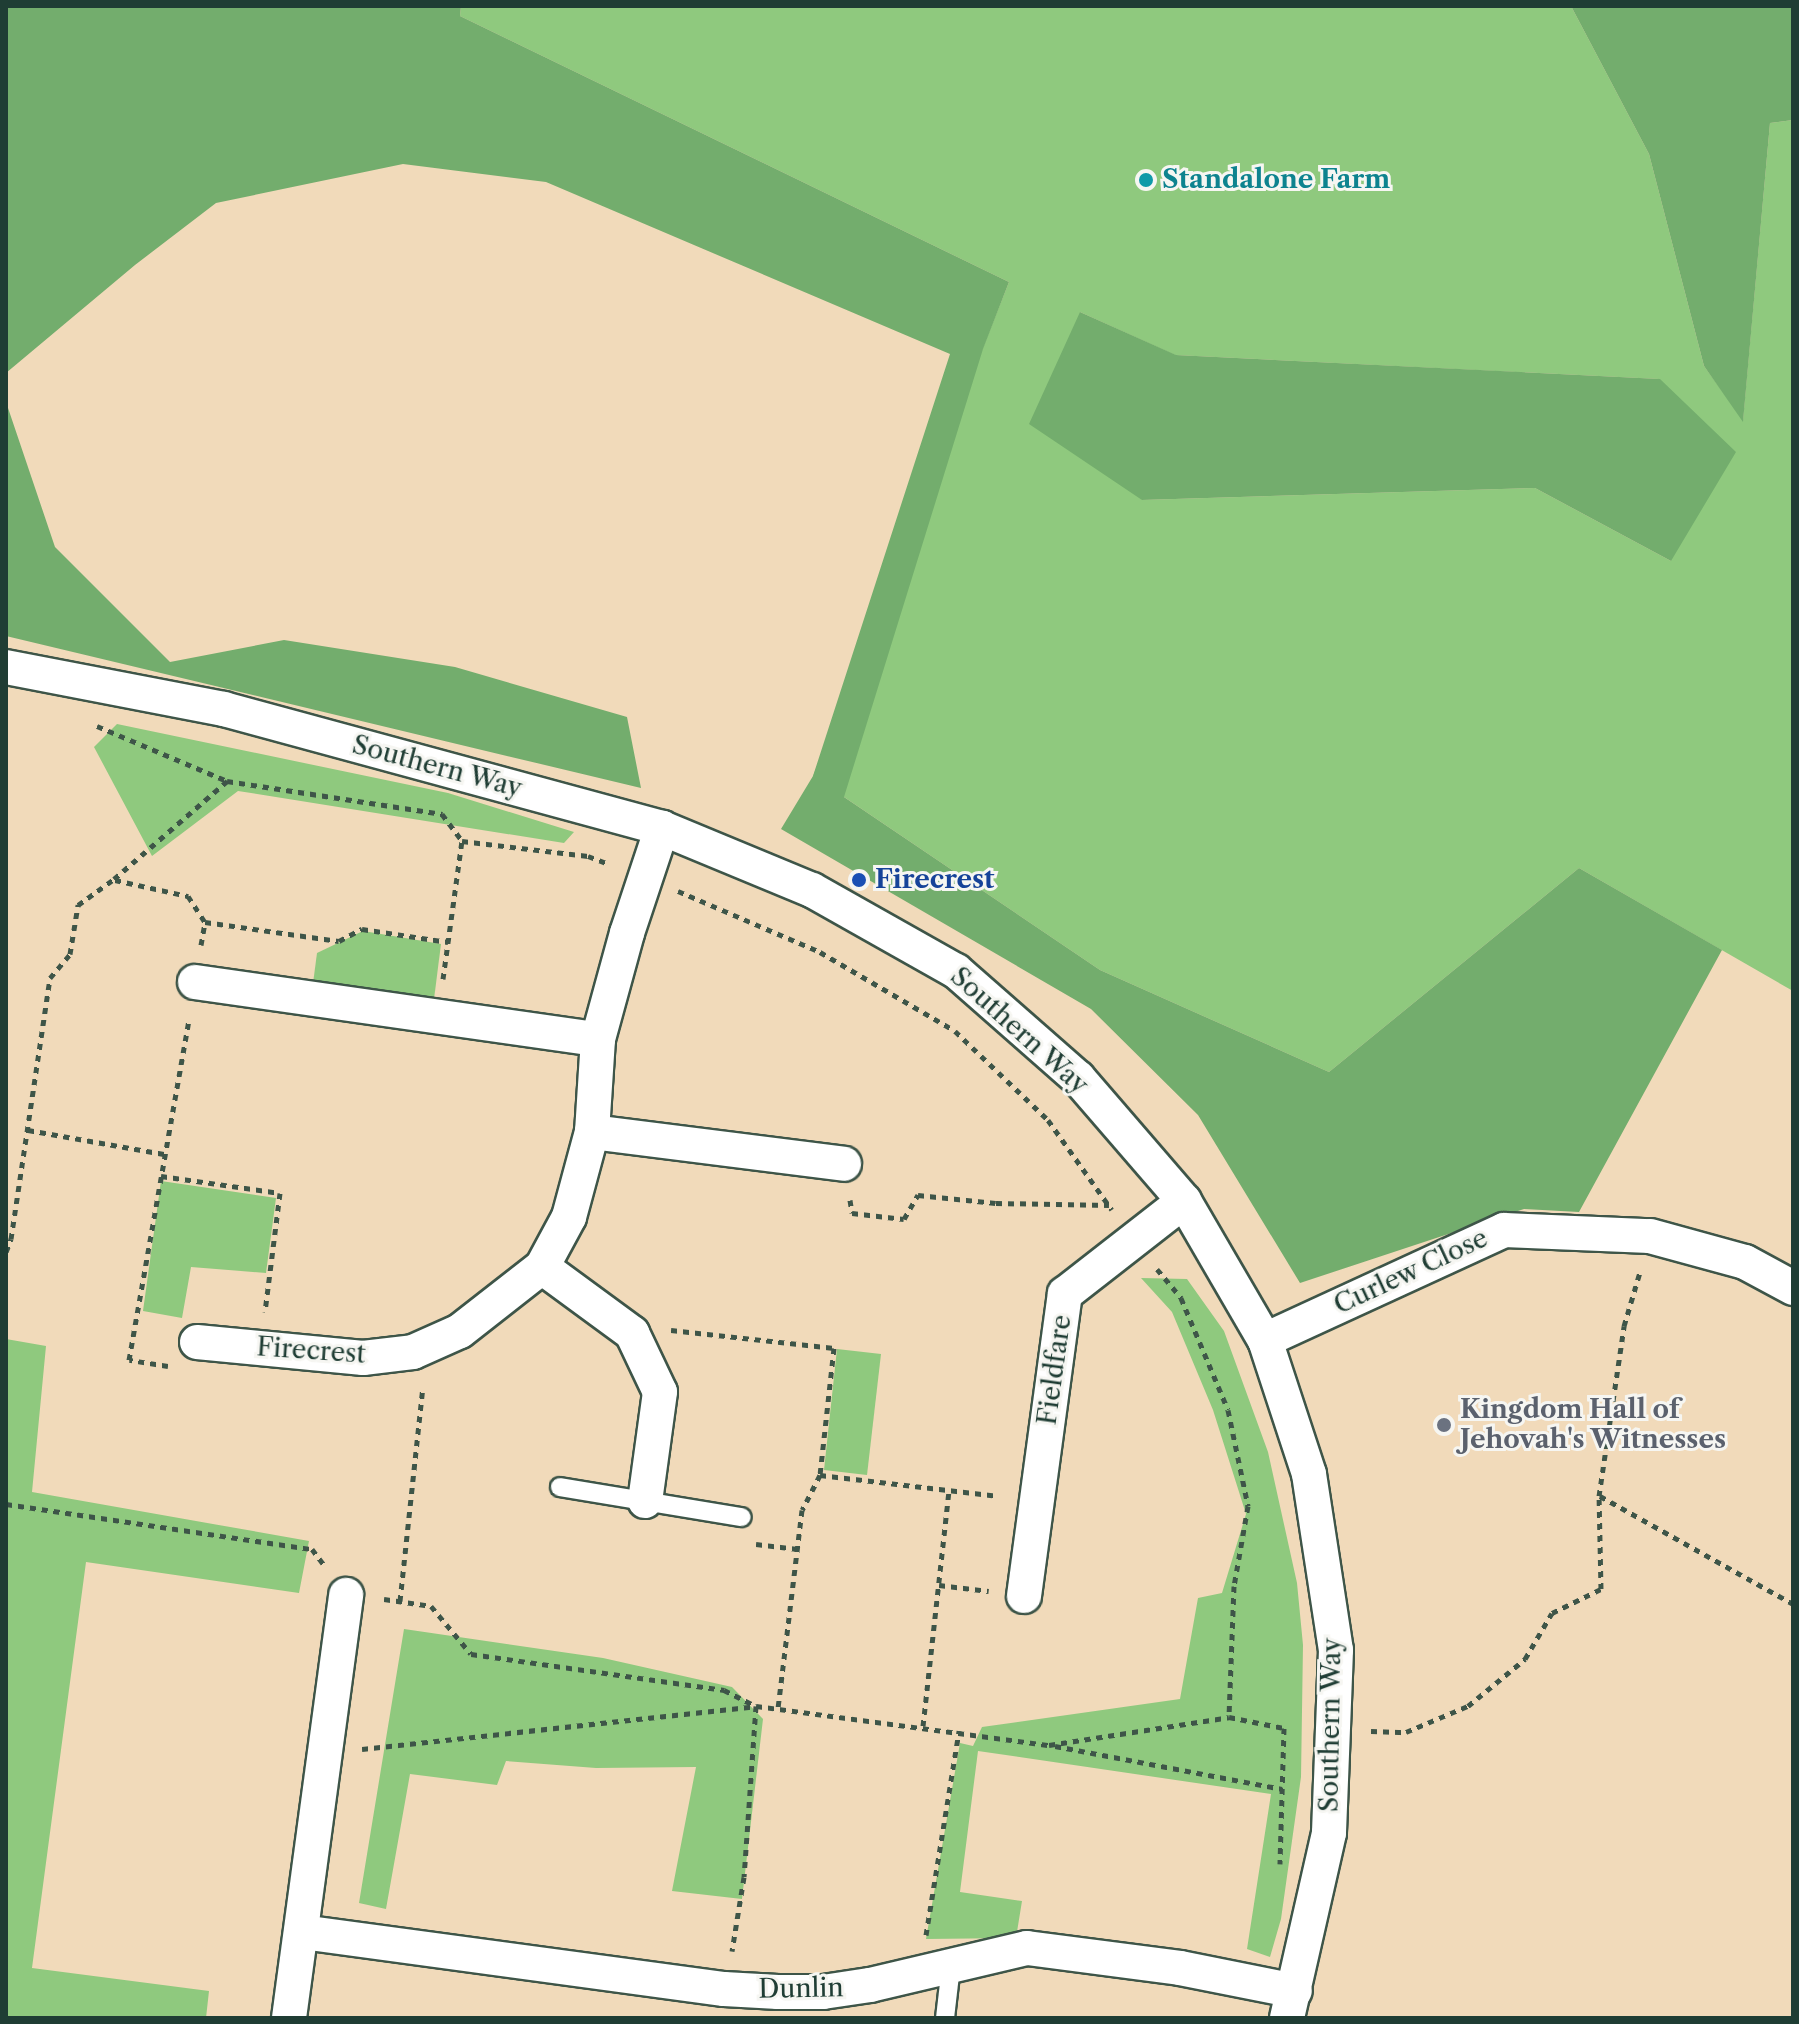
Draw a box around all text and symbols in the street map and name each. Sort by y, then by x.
place label: Standalone Farm [1162,164,1390,196]
marker: Standalone Farm [1137,171,1155,189]
street label: Southern Way [348,729,526,805]
place label: Firecrest [875,864,994,896]
marker: Firecrest [850,871,868,889]
street label: Southern Way [943,961,1095,1101]
street label: Curlew Close [1329,1223,1493,1321]
street label: Fieldfare [1032,1313,1078,1427]
street label: Firecrest [255,1332,367,1370]
place label: Kingdom Hall of Jehovah's Witnesses [1460,1394,1727,1456]
marker: Kingdom Hall of Jehovah's Witnesses [1435,1416,1453,1434]
street label: Southern Way [1314,1637,1348,1813]
street label: Dunlin [758,1973,844,2005]

